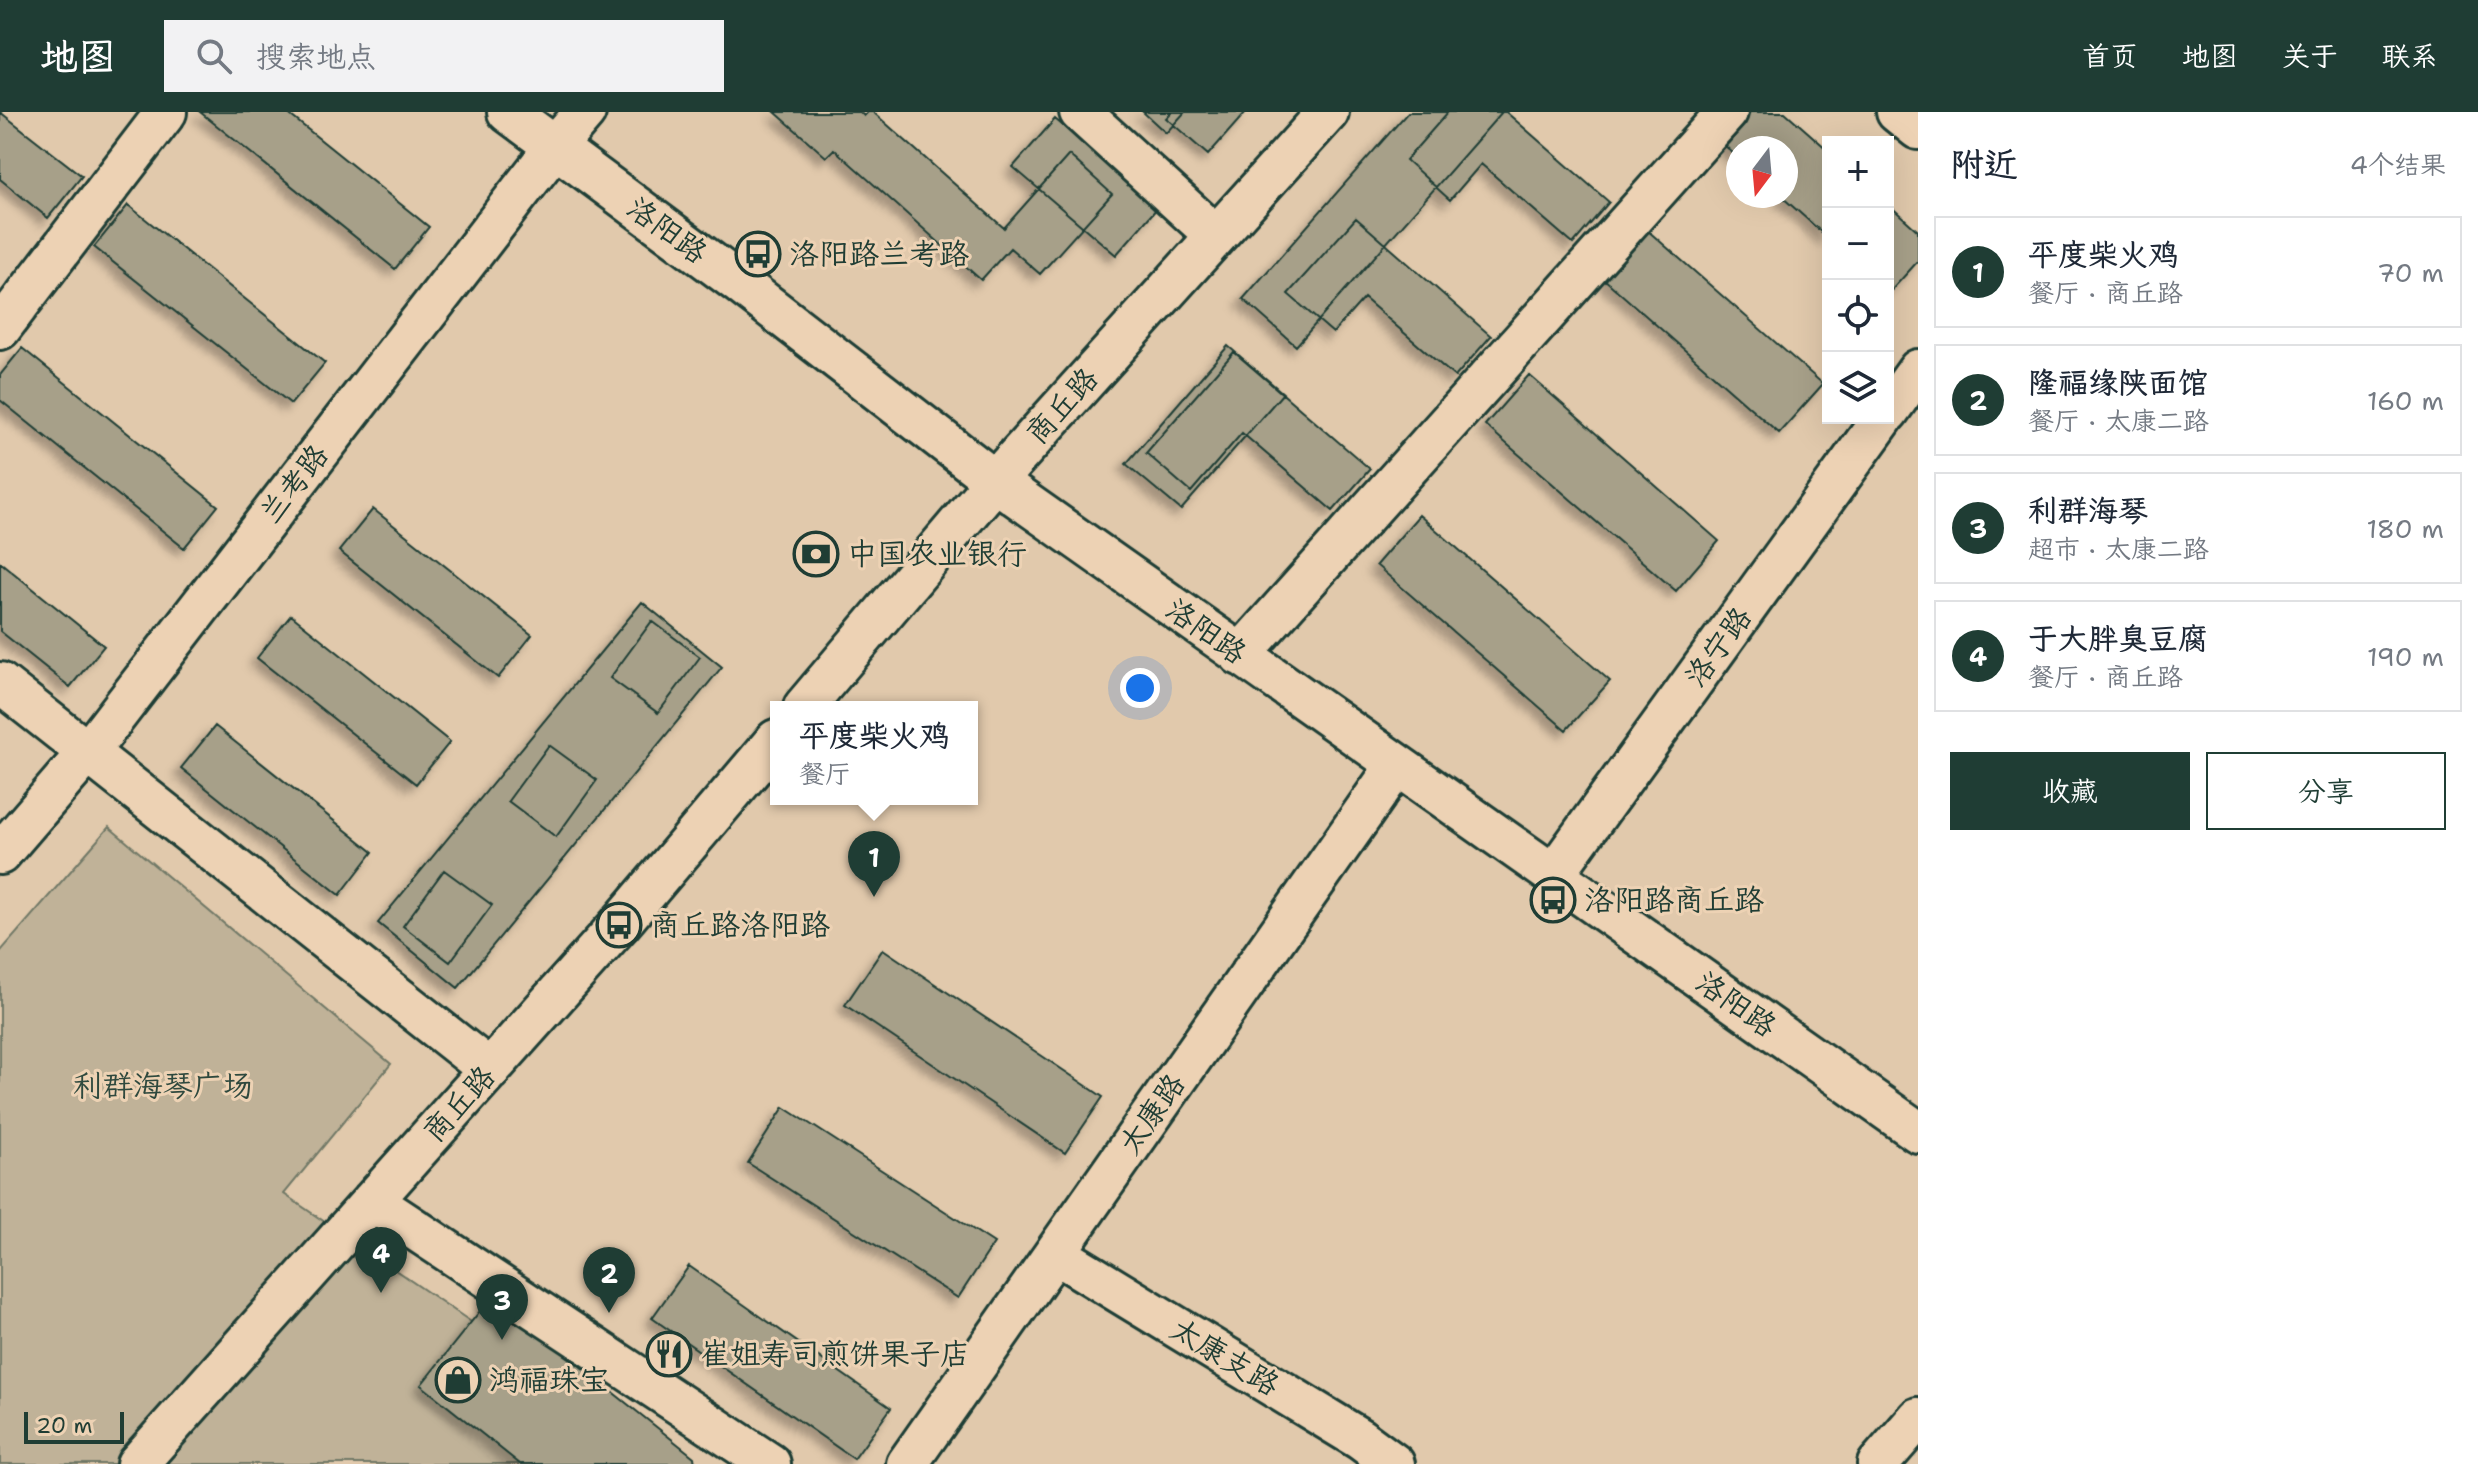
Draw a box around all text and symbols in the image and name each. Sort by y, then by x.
search box [164,20,724,92]
text: 地图 [40,31,116,82]
icon: search [192,34,236,78]
text: 搜索地点 [256,36,376,77]
text: 首页 [2082,37,2138,75]
text: 地图 [2182,37,2238,75]
text: 关于 [2282,37,2338,75]
text: 联系 [2382,37,2438,75]
north arrow [1726,136,1798,208]
map controls [1822,136,1894,424]
button: + [1822,136,1894,208]
text: 附近 [1950,141,2018,187]
text: 4个结果 [2350,147,2446,182]
street label: 洛阳路 [619,187,716,273]
button: − [1822,208,1894,280]
bus stop icon: 洛阳路兰考路 [734,230,782,278]
place label: 洛阳路兰考路 [789,233,969,274]
text: 平度柴火鸡 [2028,234,2178,275]
text: 1 [1972,255,1984,290]
text: 70 m [2377,255,2444,290]
text: 餐厅 · 商丘路 [2028,275,2183,310]
button: locate [1822,280,1894,352]
button: layers [1822,352,1894,424]
street label: 商丘路 [1016,359,1107,453]
text: 隆福缘陕面馆 [2028,362,2208,403]
text: 2 [1969,383,1987,418]
text: 160 m [2367,383,2444,418]
text: 餐厅 · 太康二路 [2028,403,2209,438]
street label: 兰考路 [250,436,337,532]
text: 利群海琴 [2028,490,2148,531]
text: 3 [1969,511,1987,546]
text: 180 m [2366,511,2444,546]
bank icon: 中国农业银行 [792,530,840,578]
text: 超市 · 太康二路 [2028,531,2209,566]
place label: 中国农业银行 [847,533,1027,574]
street label: 洛阳路 [1158,588,1255,673]
street label: 洛宁路 [1675,598,1761,695]
text: 于大胖臭豆腐 [2028,618,2208,659]
text: 4 [1969,639,1987,674]
text: 190 m [2367,639,2444,674]
text: 餐厅 · 商丘路 [2028,659,2183,694]
your location [1120,668,1160,708]
popup [770,701,978,805]
text: 平度柴火鸡 [799,715,949,756]
button: 收藏 [1950,752,2190,830]
button: 分享 [2206,752,2446,830]
text: 餐厅 [799,756,851,791]
pin: 1 [848,831,900,897]
bus stop icon: 洛阳路商丘路 [1529,876,1577,924]
place label: 洛阳路商丘路 [1584,879,1764,920]
bus stop icon: 商丘路洛阳路 [595,901,643,949]
place label: 商丘路洛阳路 [650,904,830,945]
street label: 洛阳路 [1688,961,1785,1046]
street label: 商丘路 [413,1057,504,1151]
park label: 利群海琴广场 [73,1065,253,1106]
street label: 太康路 [1109,1065,1194,1162]
pin: 4 [355,1227,407,1293]
pin: 2 [583,1247,635,1313]
pin: 3 [476,1274,528,1340]
street label: 太康支路 [1163,1308,1287,1405]
restaurant icon: 崔姐寿司煎饼果子店 [645,1330,693,1378]
place label: 崔姐寿司煎饼果子店 [700,1333,970,1374]
shop icon: 鸿福珠宝 [434,1356,482,1404]
place label: 鸿福珠宝 [489,1359,609,1400]
scale bar [24,1408,124,1444]
text: 20 m [36,1411,93,1440]

